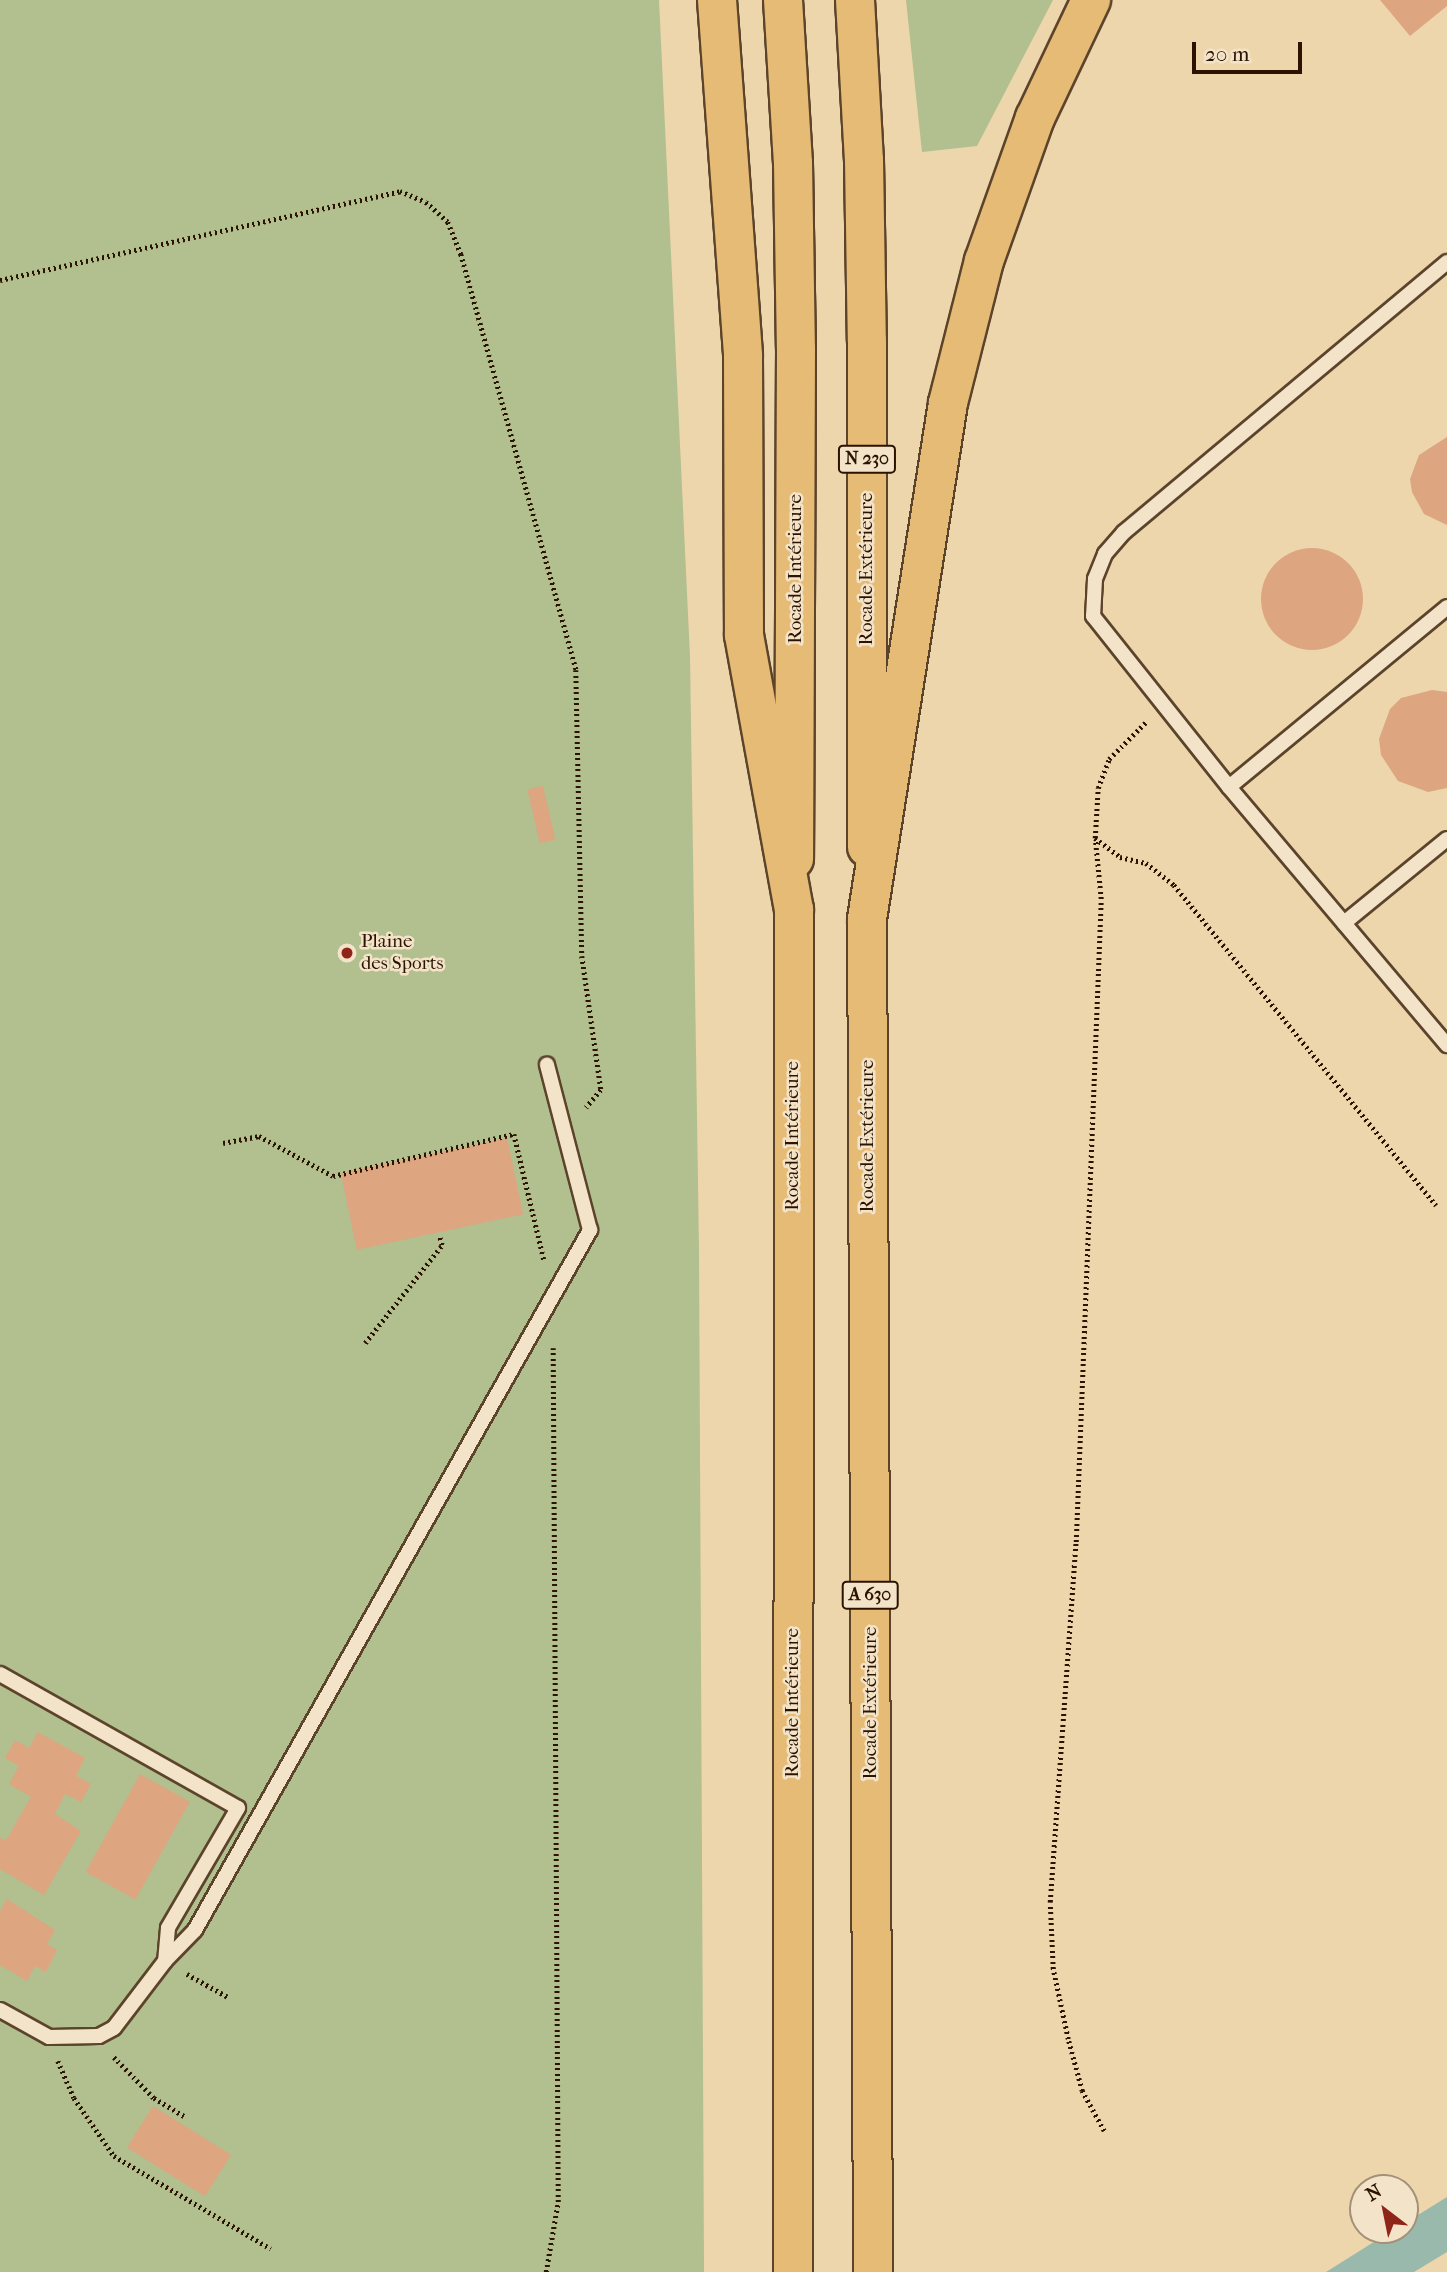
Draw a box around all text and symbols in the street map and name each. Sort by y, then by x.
scale bar [1195,28,1305,72]
text: 20 m [1205,42,1249,66]
road number: N 230 [837,444,897,474]
street label: Rocade Extérieure [856,493,878,645]
street label: Rocade Intérieure [785,494,807,644]
place label: Plaine des Sports [361,931,443,975]
marker: Plaine des Sports [339,945,355,961]
street label: Rocade Extérieure [857,1060,879,1212]
street label: Rocade Intérieure [782,1061,804,1211]
road number: A 630 [840,1580,900,1610]
street label: Rocade Extérieure [860,1627,882,1779]
street label: Rocade Intérieure [782,1628,804,1778]
north arrow [1349,2174,1419,2244]
text: N [1362,2180,1386,2206]

